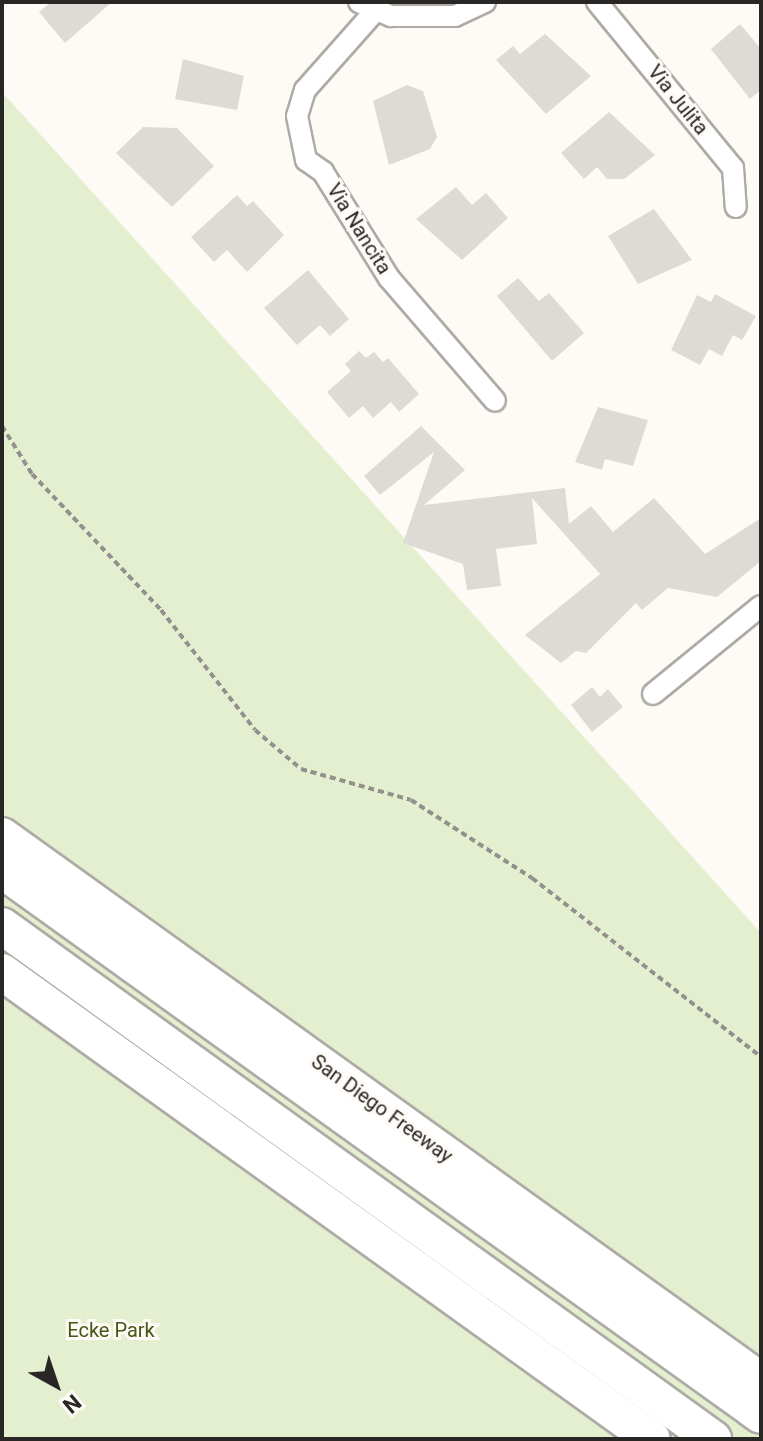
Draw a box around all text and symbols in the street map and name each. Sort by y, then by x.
street label: Via Julita [643,60,713,140]
street label: Via Nancita [322,179,396,279]
street label: San Diego Freeway [307,1050,457,1168]
park label: Ecke Park [67,1318,155,1342]
north arrow [16,1345,96,1425]
text: N [58,1389,86,1418]

